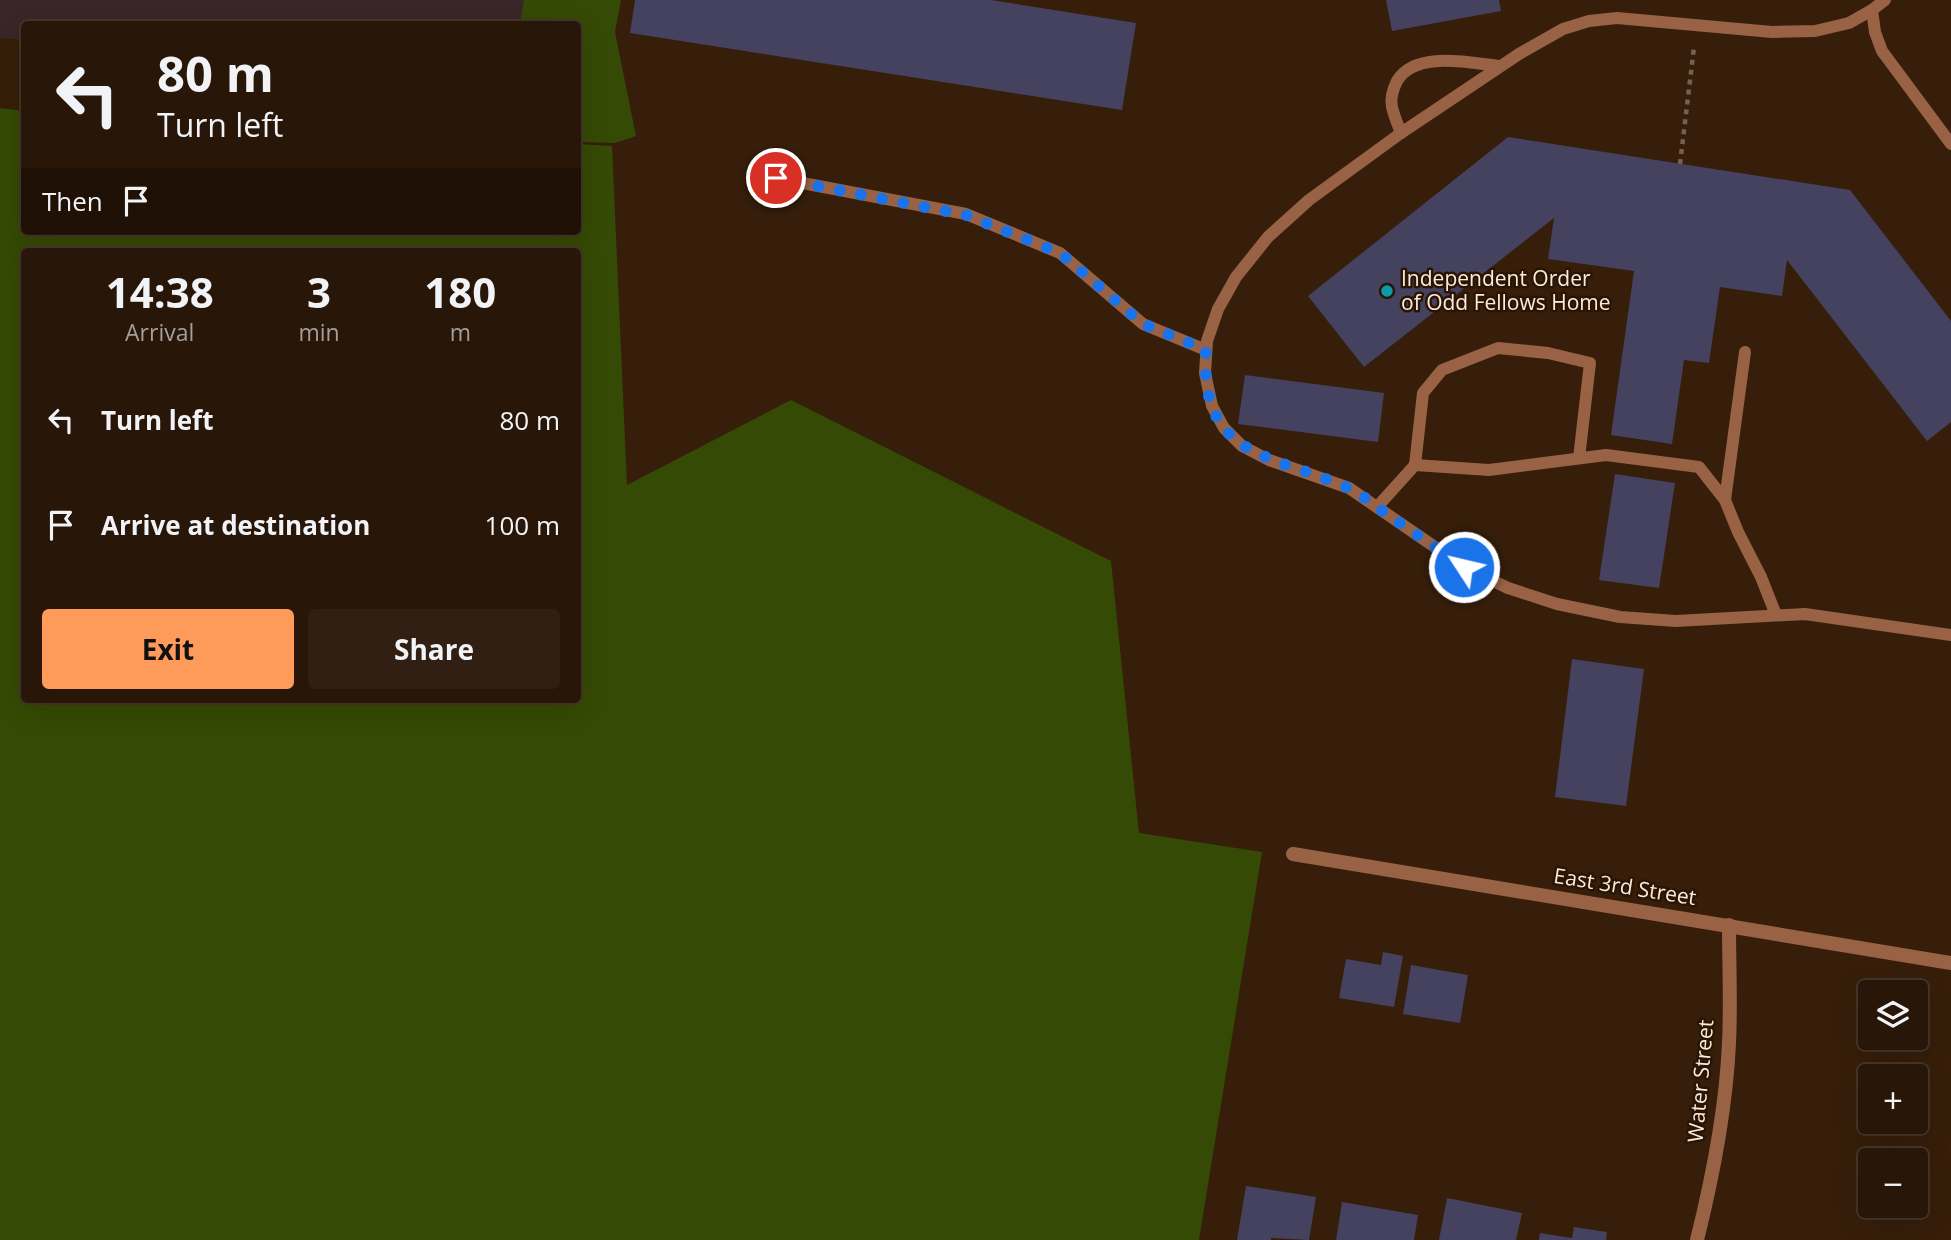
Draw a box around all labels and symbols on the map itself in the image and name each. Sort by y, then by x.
pin [746,148,806,208]
place label: Independent Order of Odd Fellows Home [1401,264,1611,316]
marker: Independent Order of Odd Fellows Home [1379,283,1395,299]
position arrow [1427,530,1501,604]
street label: East 3rd Street [1552,861,1698,911]
street label: Water Street [1681,1018,1719,1143]

